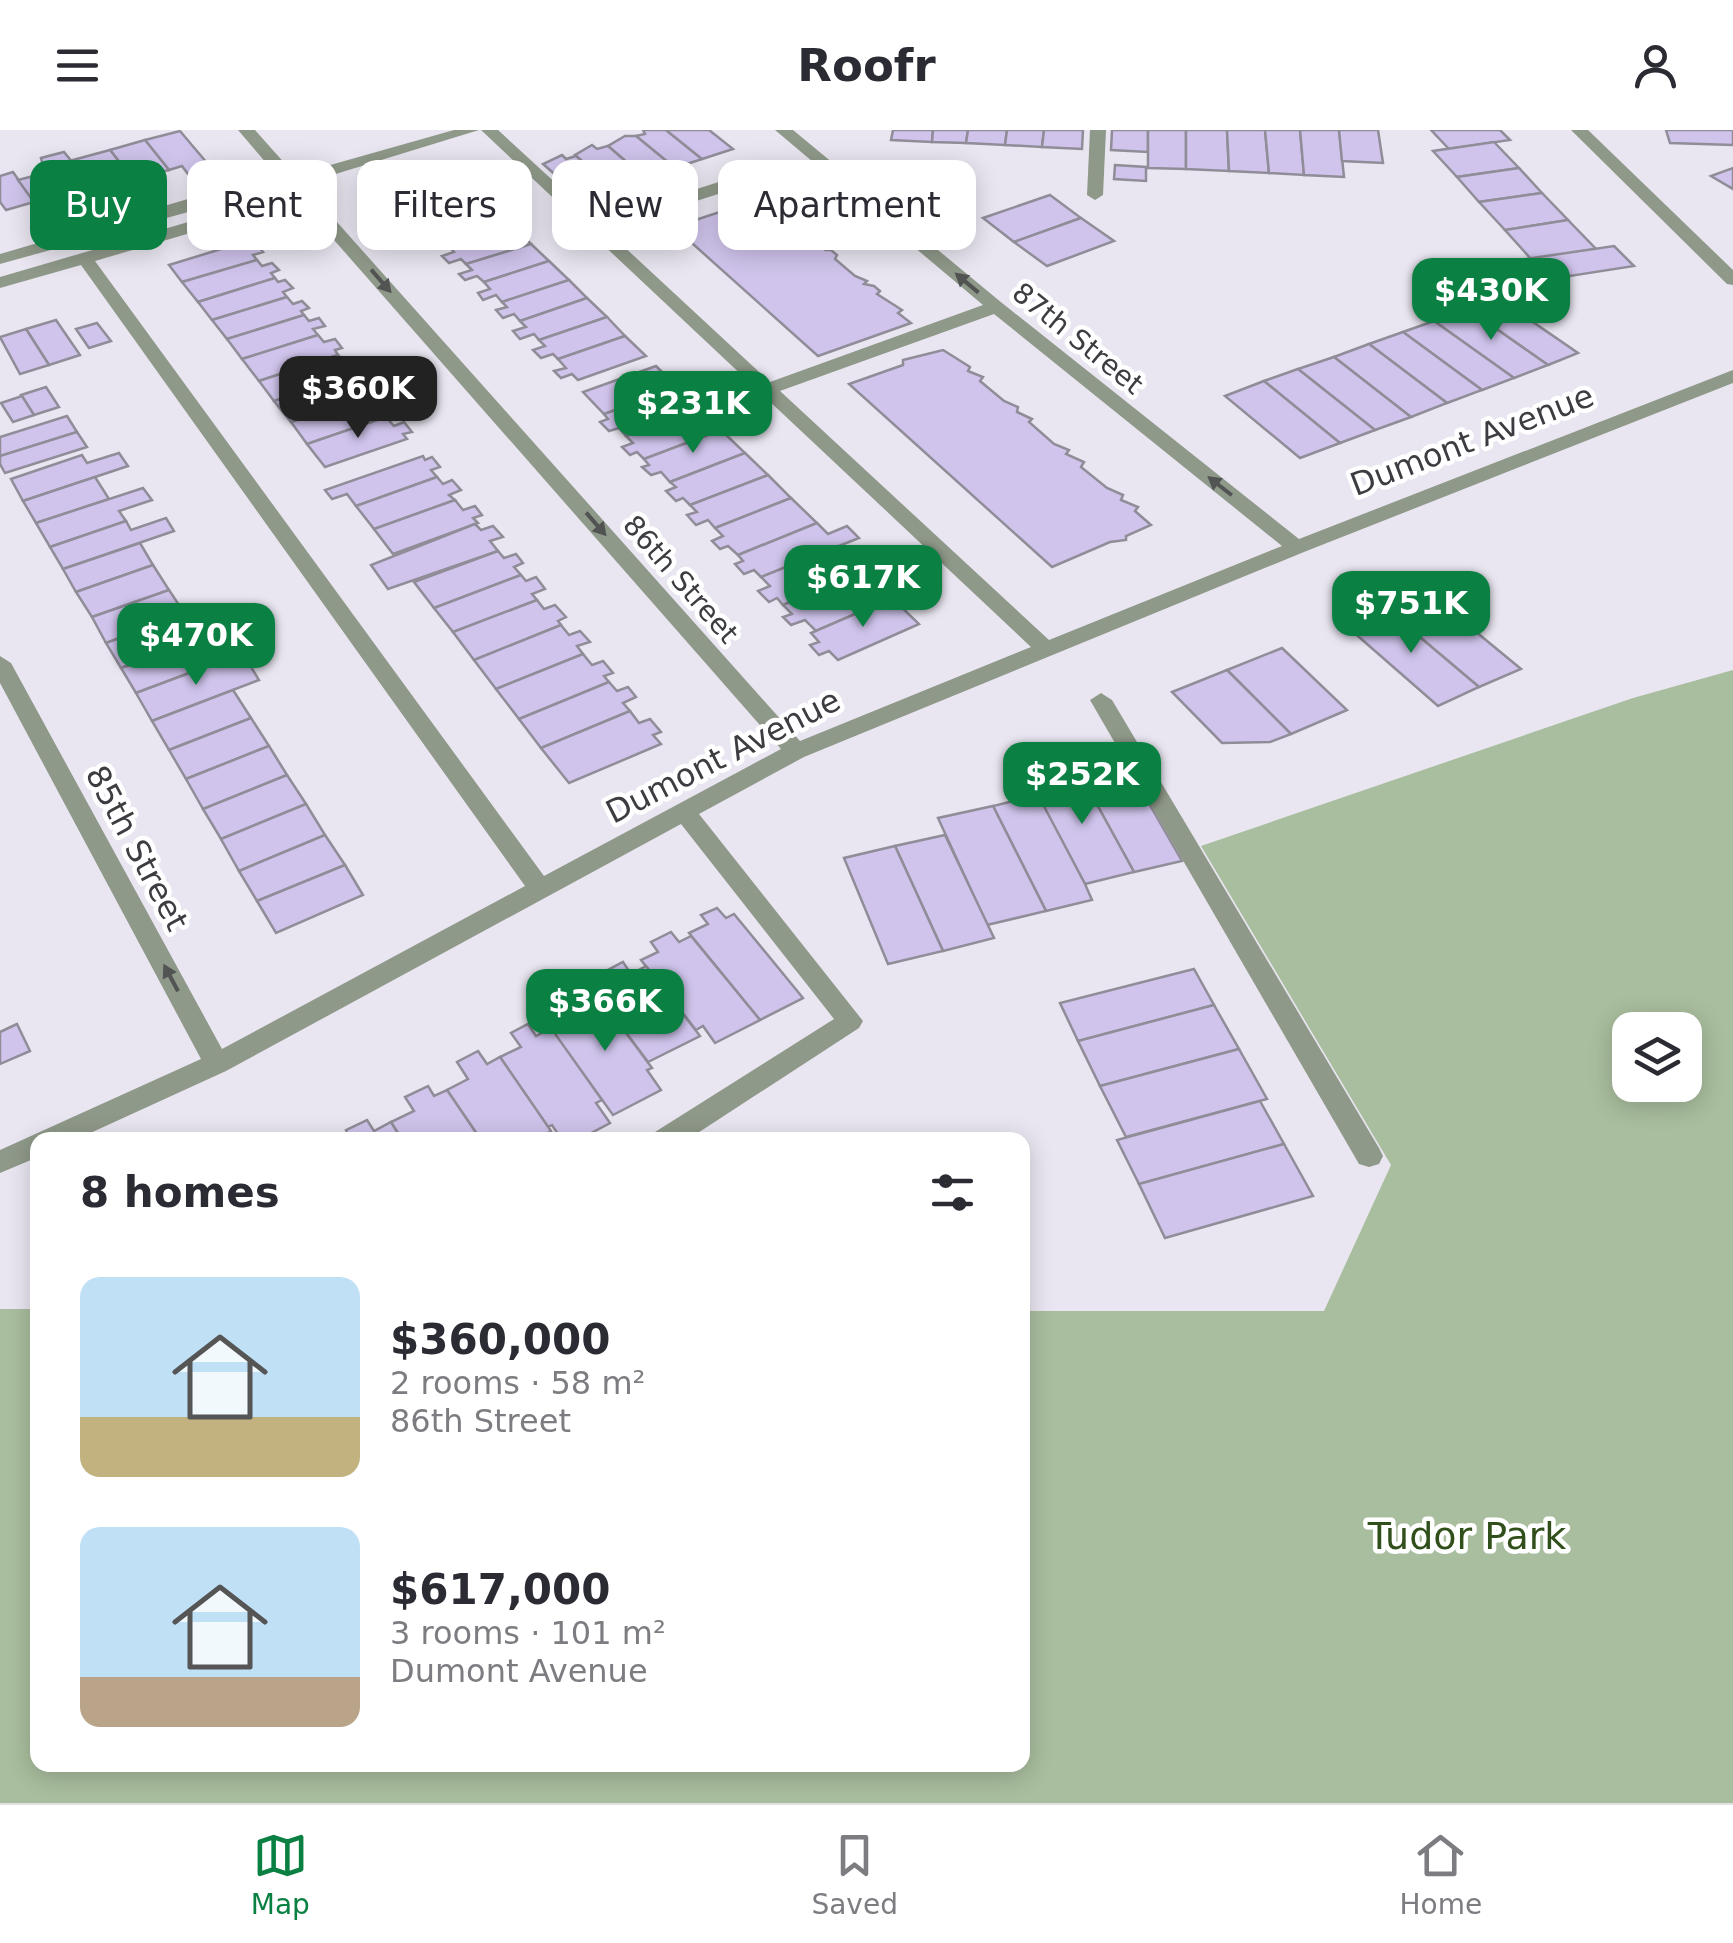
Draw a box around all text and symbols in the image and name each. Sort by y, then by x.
icon: menu [50,38,105,93]
icon: person [1628,38,1683,93]
text: Roofr [797,39,936,92]
chip: Buy [30,160,167,250]
chip: Rent [187,160,337,250]
chip: Filters [357,160,532,250]
chip: New [552,160,698,250]
chip: Apartment [718,160,976,250]
pin: $430K [1421,258,1561,343]
one-way arrow [370,268,392,293]
text: $430K [1434,271,1548,309]
one-way arrow [954,273,979,294]
street label: 87th Street [1006,276,1150,401]
pin: $360K [288,356,428,441]
text: $360K [301,369,415,407]
pin: $231K [623,371,763,456]
street label: Dumont Avenue [1345,376,1599,504]
text: $231K [636,384,750,422]
one-way arrow [1208,476,1233,497]
street label: 86th Street [616,509,745,650]
one-way arrow [585,512,607,537]
pin: $617K [793,545,933,630]
text: $617K [806,558,920,596]
pin: $751K [1341,571,1481,656]
text: $751K [1354,584,1468,622]
pin: $470K [126,603,266,688]
text: $470K [139,616,253,654]
street label: Dumont Avenue [600,681,846,831]
pin: $252K [1012,742,1152,827]
text: $252K [1025,755,1139,793]
street label: 85th Street [78,759,196,937]
one-way arrow [162,964,179,993]
pin: $366K [535,969,675,1054]
text: $366K [548,982,662,1020]
map controls [1612,1012,1702,1102]
button: layers [1612,1012,1702,1102]
icon: filters [925,1165,980,1220]
text: 8 homes [80,1168,280,1217]
text: $360,000 [390,1315,611,1364]
icon: home [160,1317,280,1437]
text: 2 rooms · 58 m² [390,1364,645,1402]
text: 86th Street [390,1402,571,1440]
park label: Tudor Park [1367,1514,1566,1558]
text: $617,000 [390,1565,611,1614]
icon: home [160,1567,280,1687]
text: 3 rooms · 101 m² [390,1614,666,1652]
text: Dumont Avenue [390,1652,648,1690]
tab: Map [251,1828,310,1921]
tab: Saved [811,1828,898,1921]
tab: Home [1400,1828,1482,1921]

